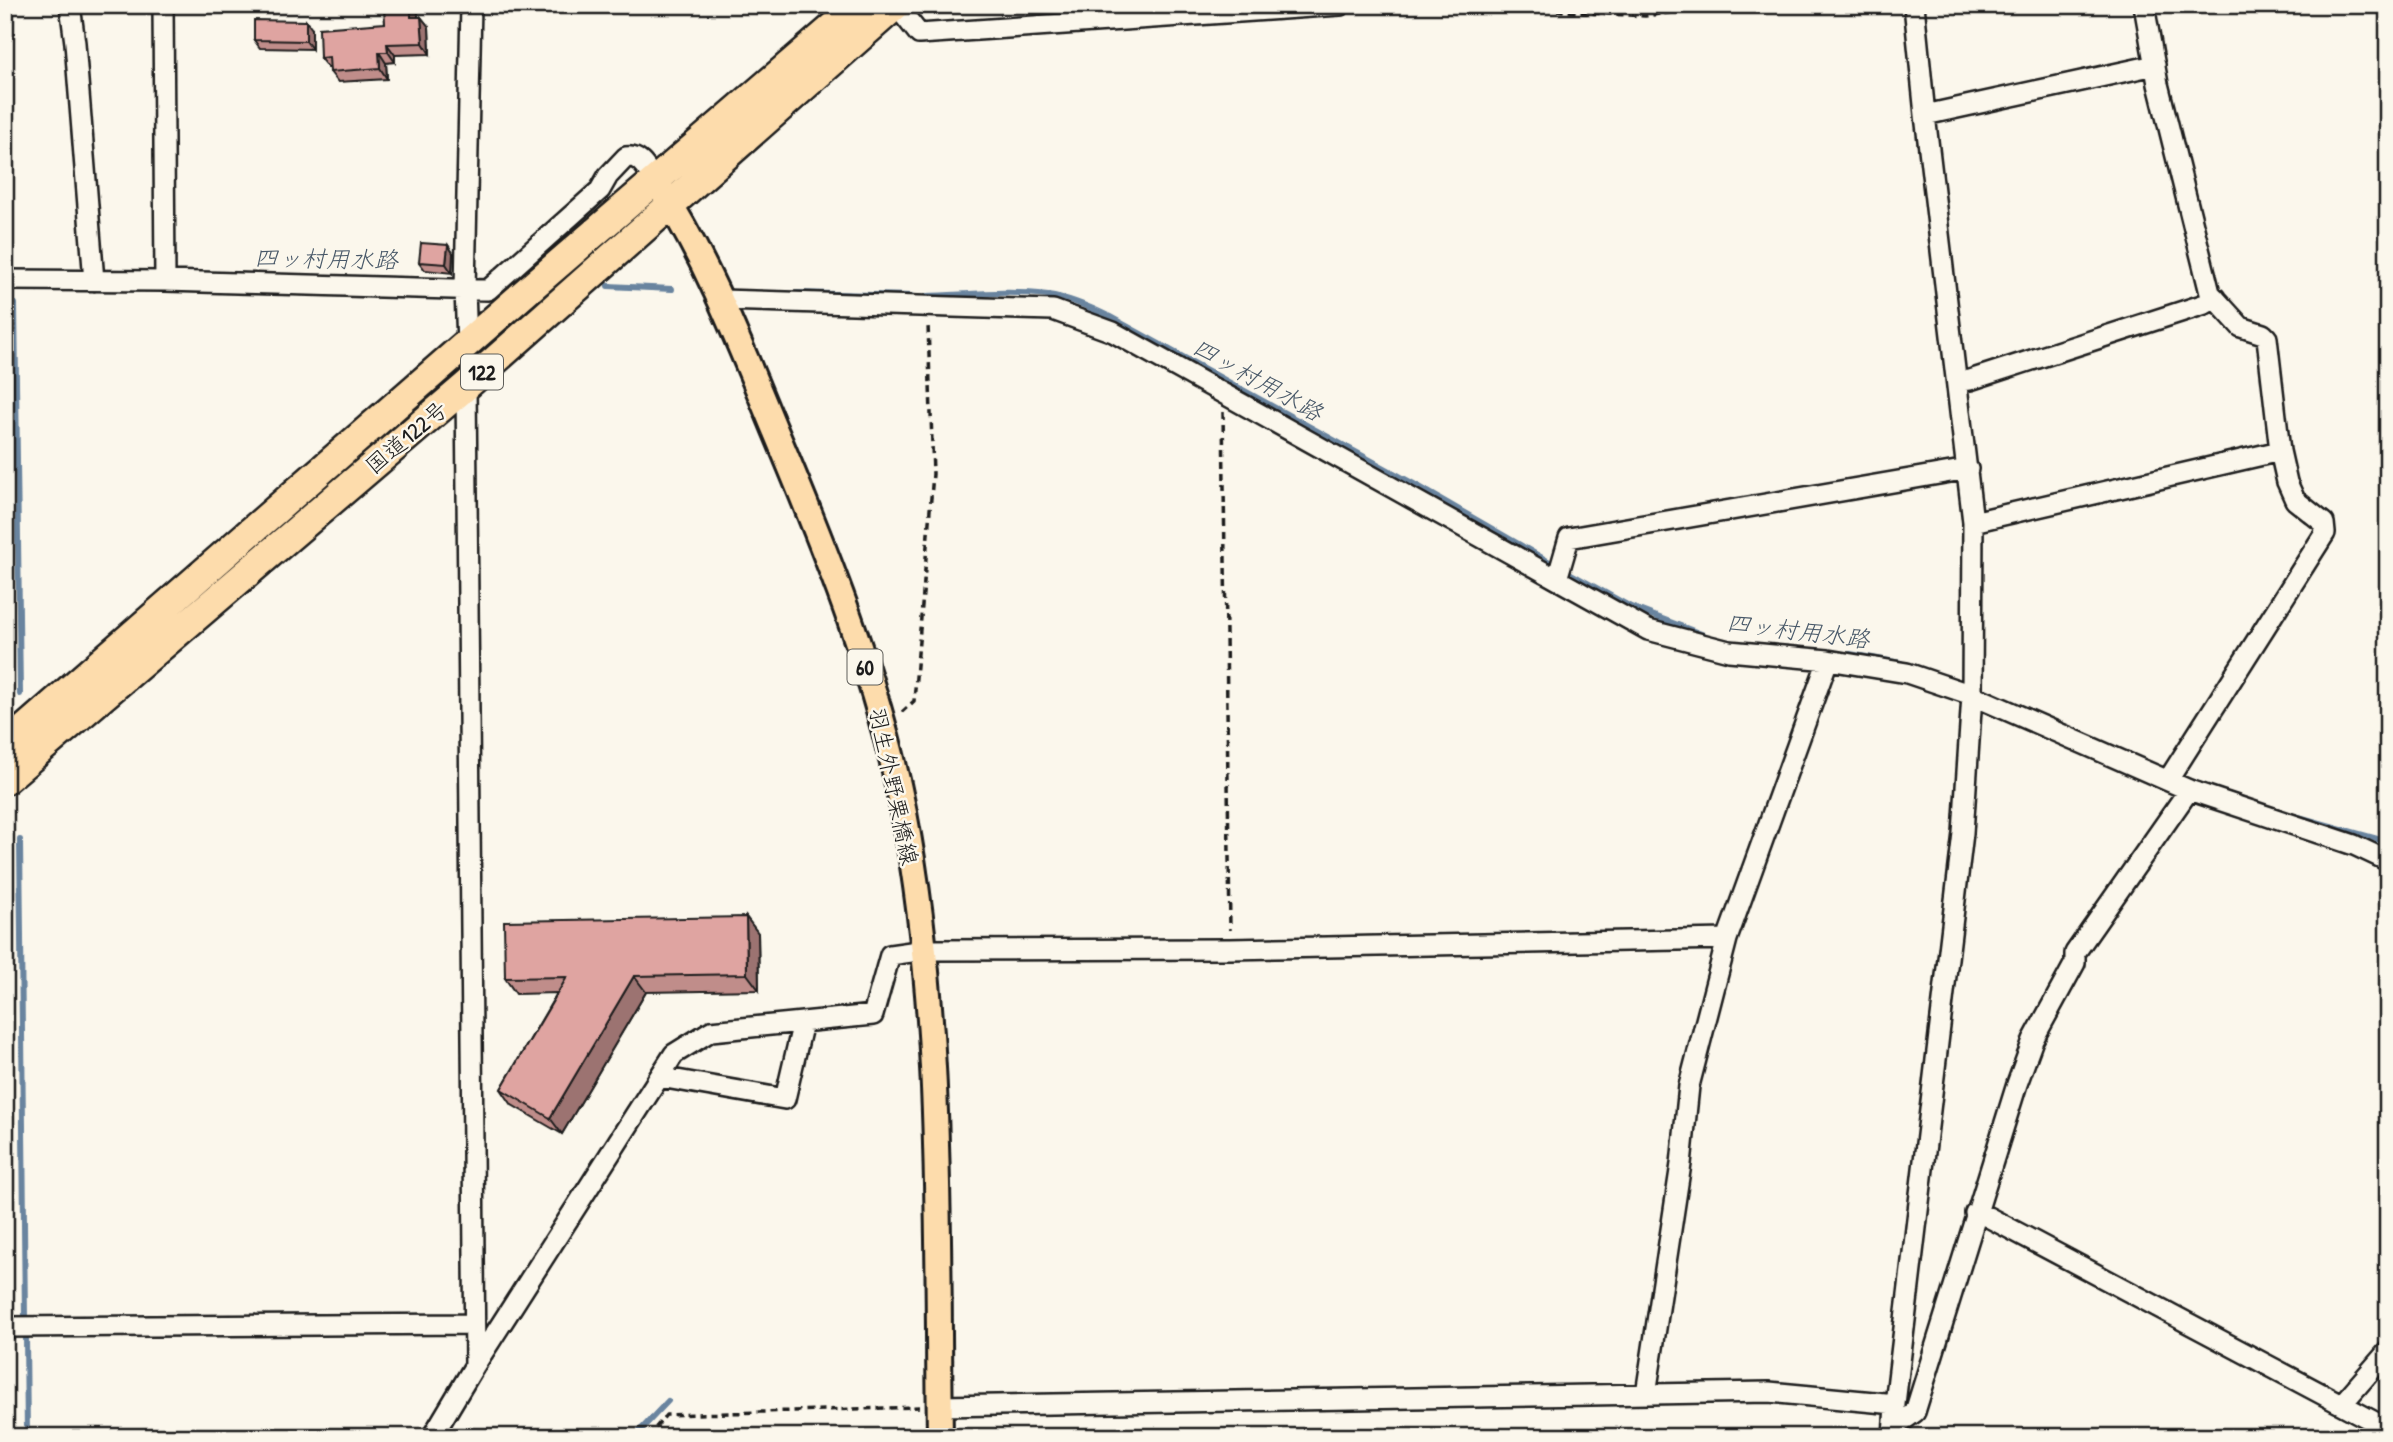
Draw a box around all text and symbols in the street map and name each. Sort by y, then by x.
water label: 四ッ村用水路 [254,241,400,275]
water label: 四ッ村用水路 [1187,330,1330,429]
road number: 122 [461,354,503,390]
street label: 国道122号 [358,393,454,481]
water label: 四ッ村用水路 [1725,605,1873,655]
road number: 60 [848,650,882,684]
street label: 羽生外野栗橋線 [862,704,926,868]

